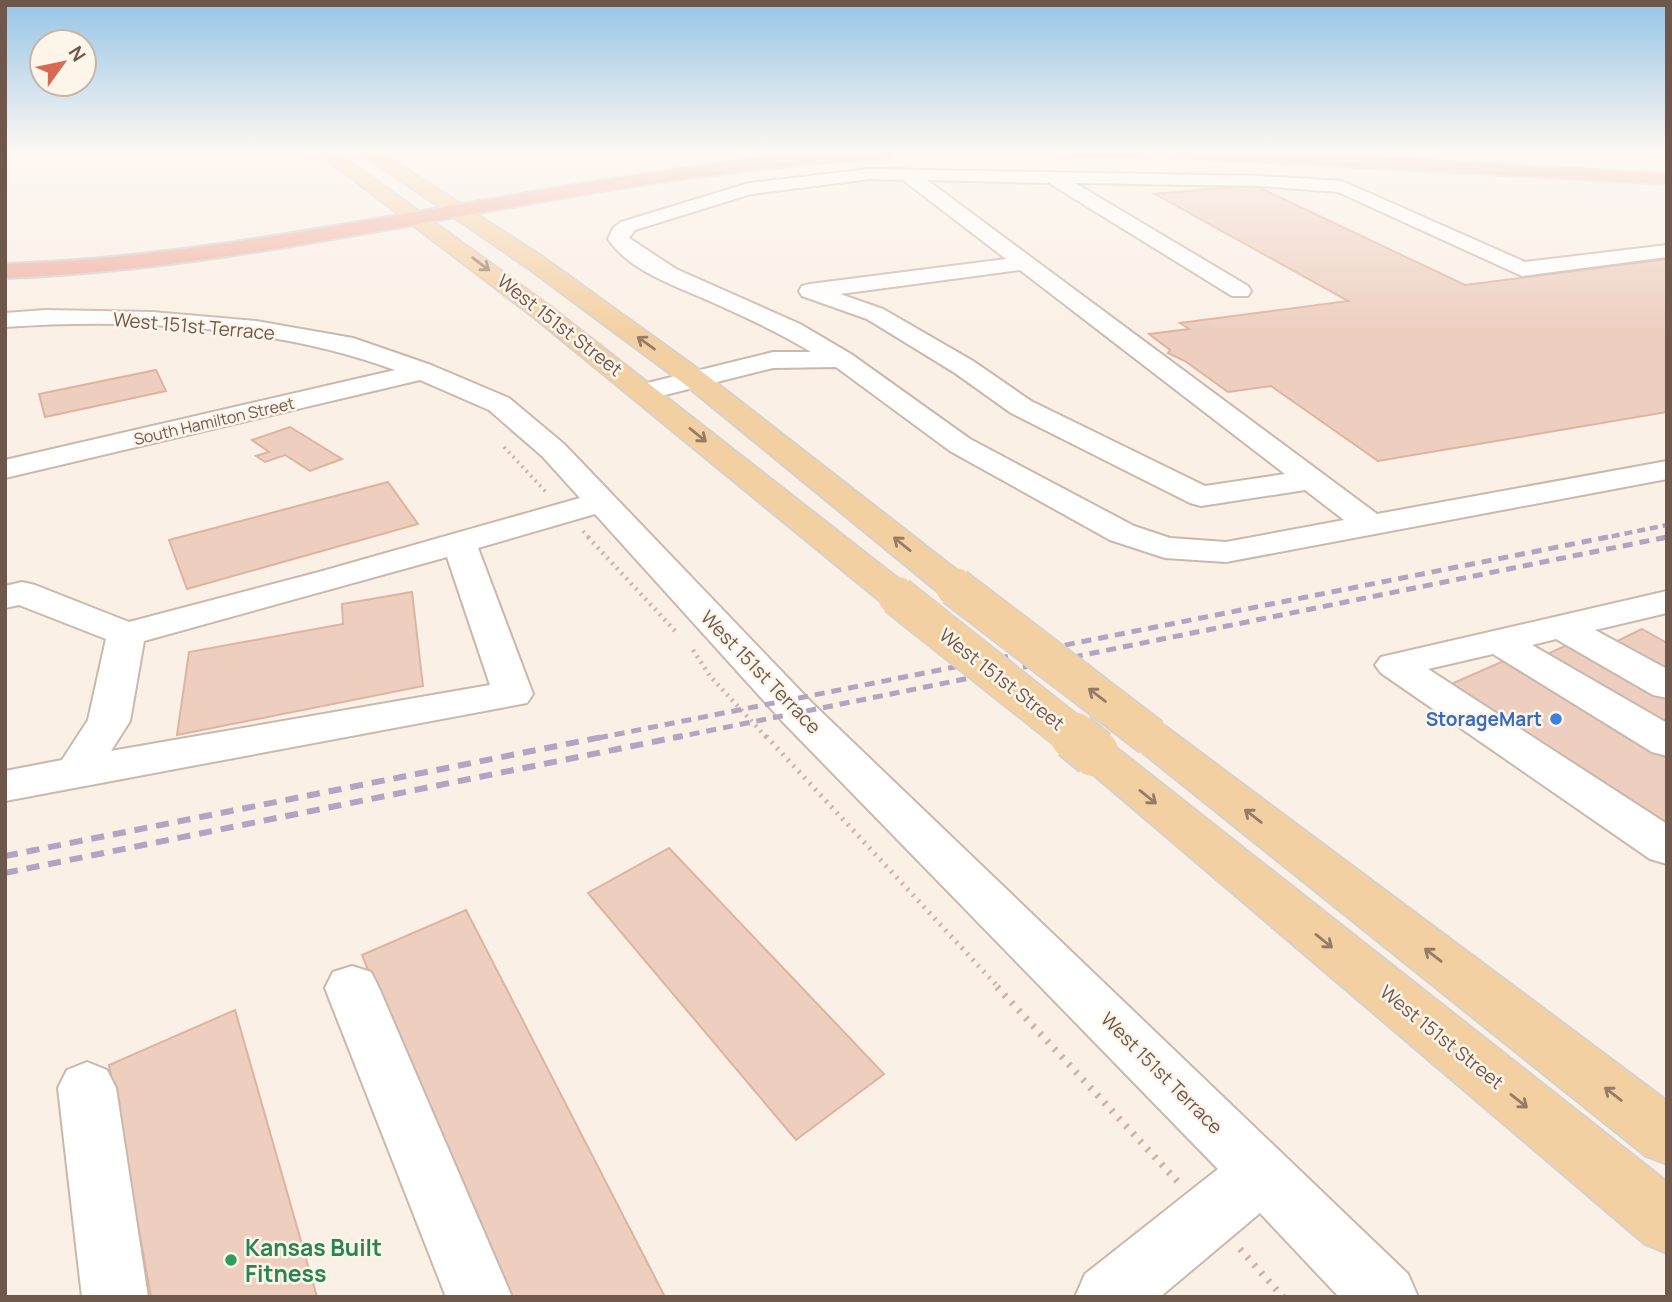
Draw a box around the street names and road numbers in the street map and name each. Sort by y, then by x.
street label: West 151st Street [492,268,628,382]
street label: West 151st Terrace [112,306,276,346]
street label: South Hamilton Street [132,392,296,450]
street label: West 151st Terrace [695,605,827,739]
street label: West 151st Street [934,622,1070,736]
street label: West 151st Street [1375,979,1509,1095]
street label: West 151st Terrace [1095,1006,1229,1140]

